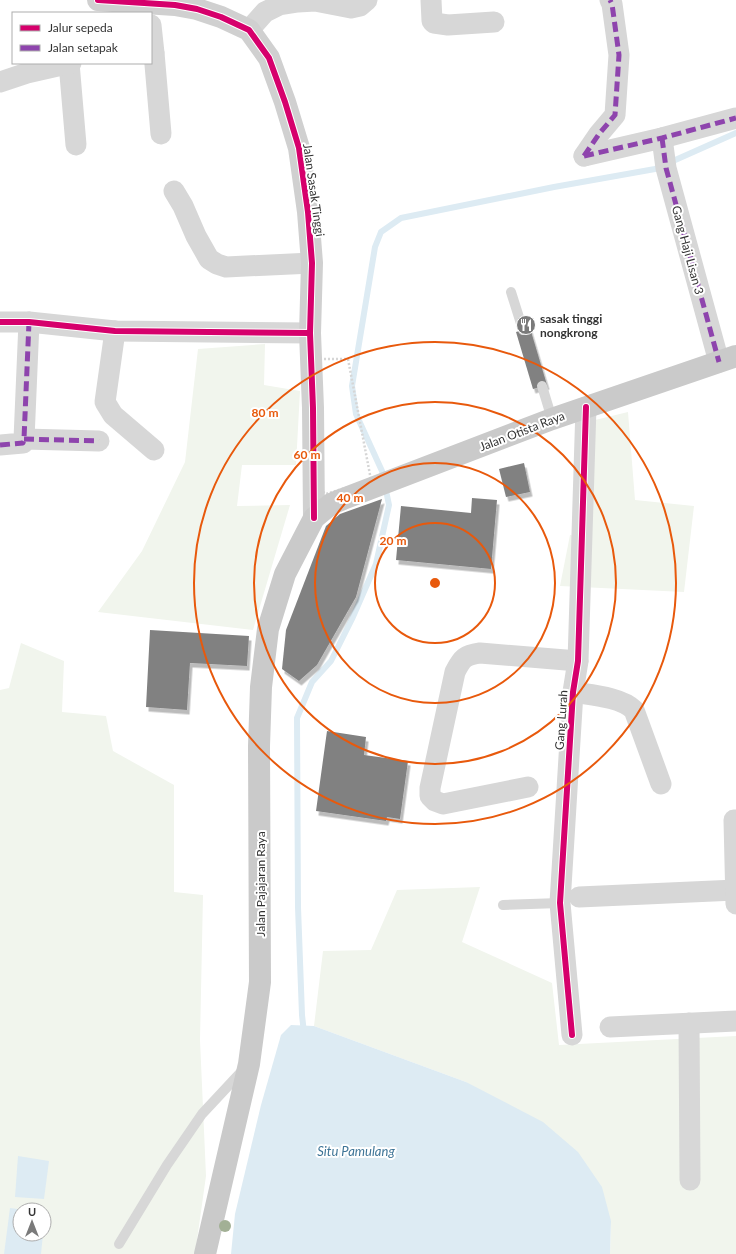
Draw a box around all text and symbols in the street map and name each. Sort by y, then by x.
legend [12,12,152,64]
text: Jalur sepeda [48,20,113,35]
text: Jalan setapak [48,40,119,55]
street label: Jalan Sasak Tinggi [300,143,328,238]
street label: Gang Haji Lisan 3 [669,204,707,296]
place label: sasak tinggi nongkrong [540,311,602,340]
restaurant icon: sasak tinggi nongkrong [515,314,537,336]
text: 80 m [252,405,278,420]
street label: Jalan Otista Raya [477,408,567,454]
text: 60 m [294,447,320,462]
text: 40 m [337,490,363,505]
text: 20 m [380,533,406,548]
centre of rings [428,576,442,590]
street label: Gang Lurah [551,689,571,751]
street label: Jalan Pajajaran Raya [253,831,268,937]
water label: Situ Pamulang [317,1143,395,1159]
north arrow [12,1202,52,1242]
text: U [28,1205,36,1218]

